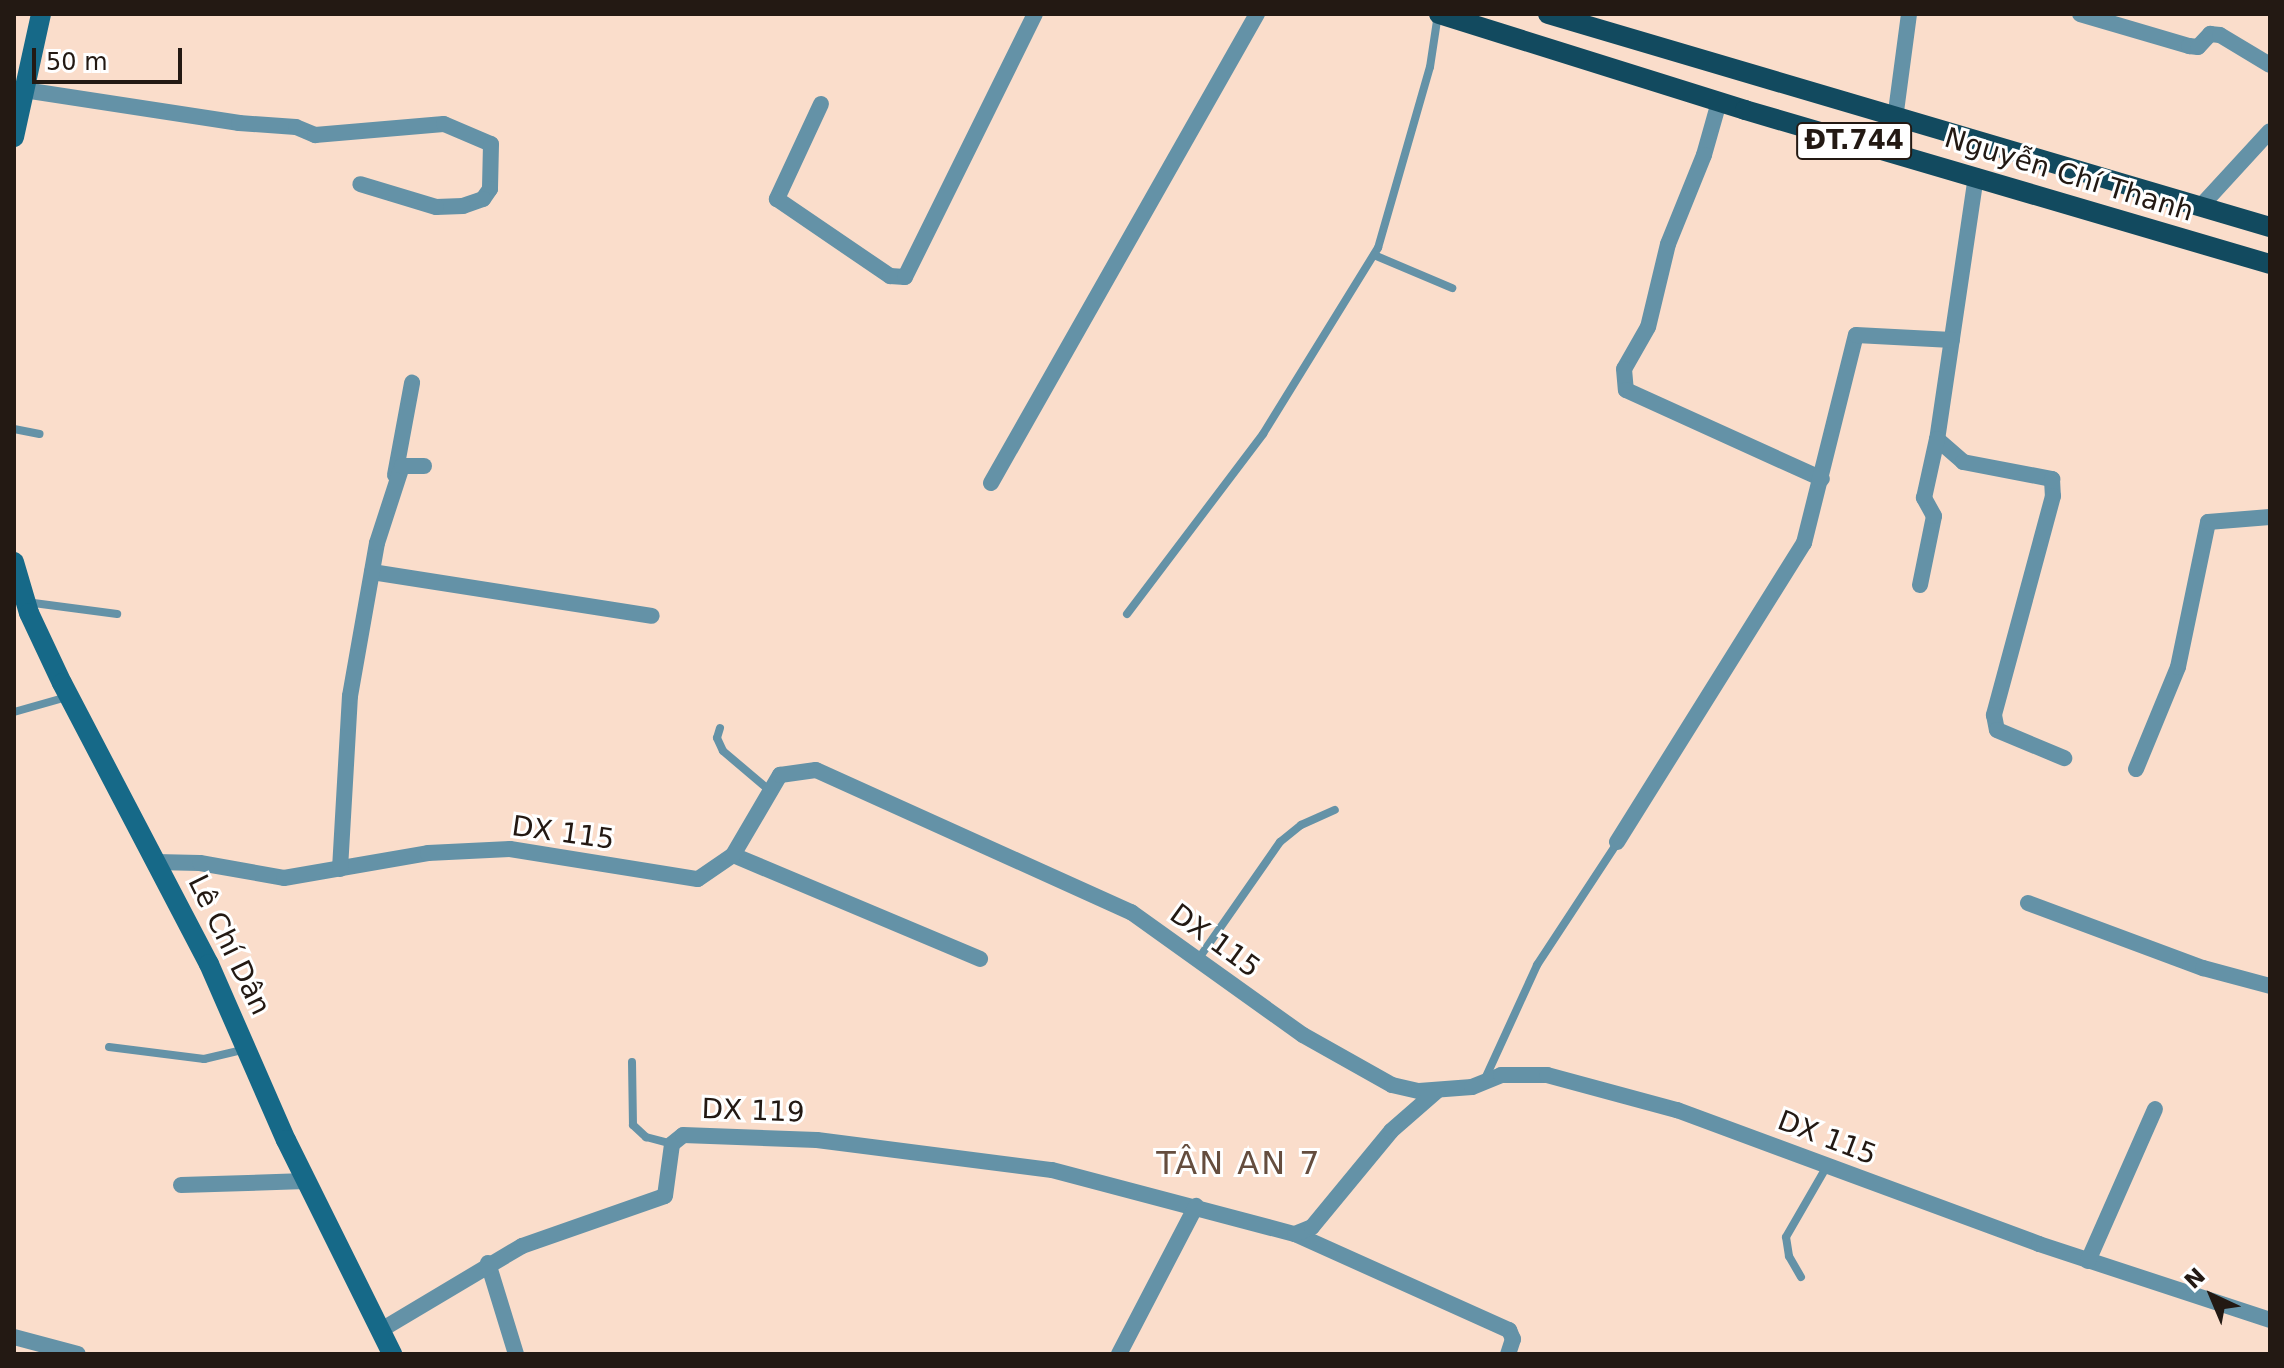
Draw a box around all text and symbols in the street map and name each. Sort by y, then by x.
scale bar [36,32,186,82]
text: 50 m [46,48,108,76]
road number: ĐT.744 [1796,119,1912,163]
street label: Nguyễn Chí Thanh [1941,121,2197,229]
street label: DX 115 [510,809,616,857]
street label: Lê Chí Dân [181,869,277,1021]
street label: DX 115 [1163,897,1267,985]
street label: DX 119 [701,1092,805,1130]
street label: DX 115 [1773,1104,1881,1172]
district label: TÂN AN 7 [1156,1144,1322,1182]
north arrow [2172,1256,2252,1336]
text: N [2180,1263,2210,1294]

